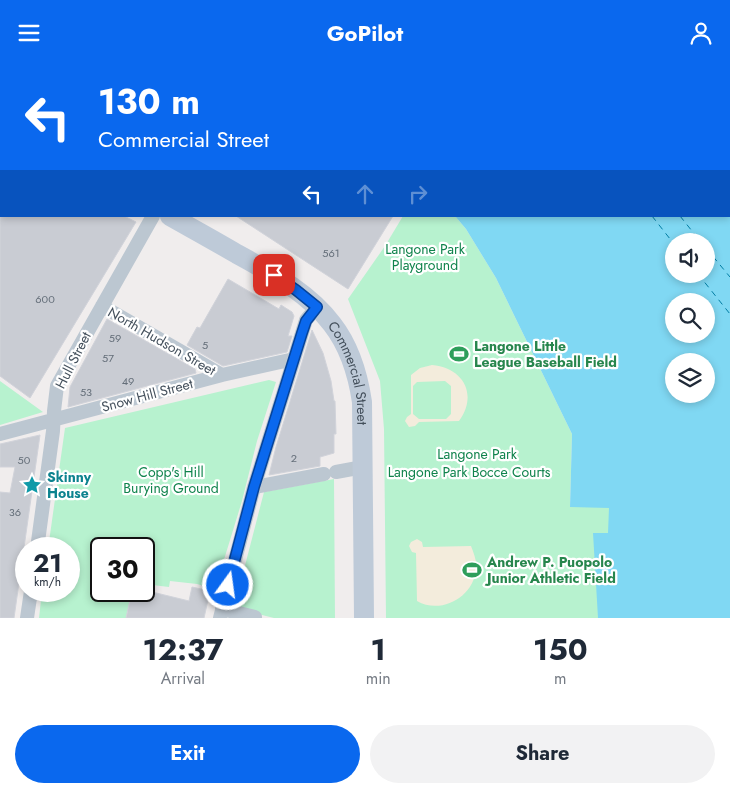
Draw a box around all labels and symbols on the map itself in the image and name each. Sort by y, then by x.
park label: Langone Park Playground [385,239,466,275]
house number: 561 [322,245,340,261]
pin [253,254,295,296]
house number: 600 [35,291,55,307]
street label: North Hudson Street [104,302,220,380]
street label: Commercial Street [323,317,372,426]
street label: Hull Street [50,328,96,392]
house number: 59 [109,330,121,346]
place label: Langone Little League Baseball Field [474,336,617,372]
house number: 5 [202,337,208,353]
sports icon: Langone Little League Baseball Field [448,343,470,365]
house number: 57 [102,350,114,366]
street label: Snow Hill Street [99,373,196,417]
house number: 49 [122,373,134,389]
house number: 53 [80,384,92,400]
park label: Langone Park [437,444,518,464]
house number: 2 [291,450,297,466]
house number: 50 [18,452,31,468]
park label: Copp's Hill Burying Ground [123,462,219,498]
park label: Langone Park Bocce Courts [388,462,551,482]
place label: Skinny House [47,467,92,503]
place icon: Skinny House [21,474,43,496]
house number: 36 [9,504,21,520]
speed limit sign: 30 [90,537,155,602]
place label: Andrew P. Puopolo Junior Athletic Field [484,552,616,588]
position arrow [201,558,253,610]
sports icon: Andrew P. Puopolo Junior Athletic Field [461,559,483,581]

